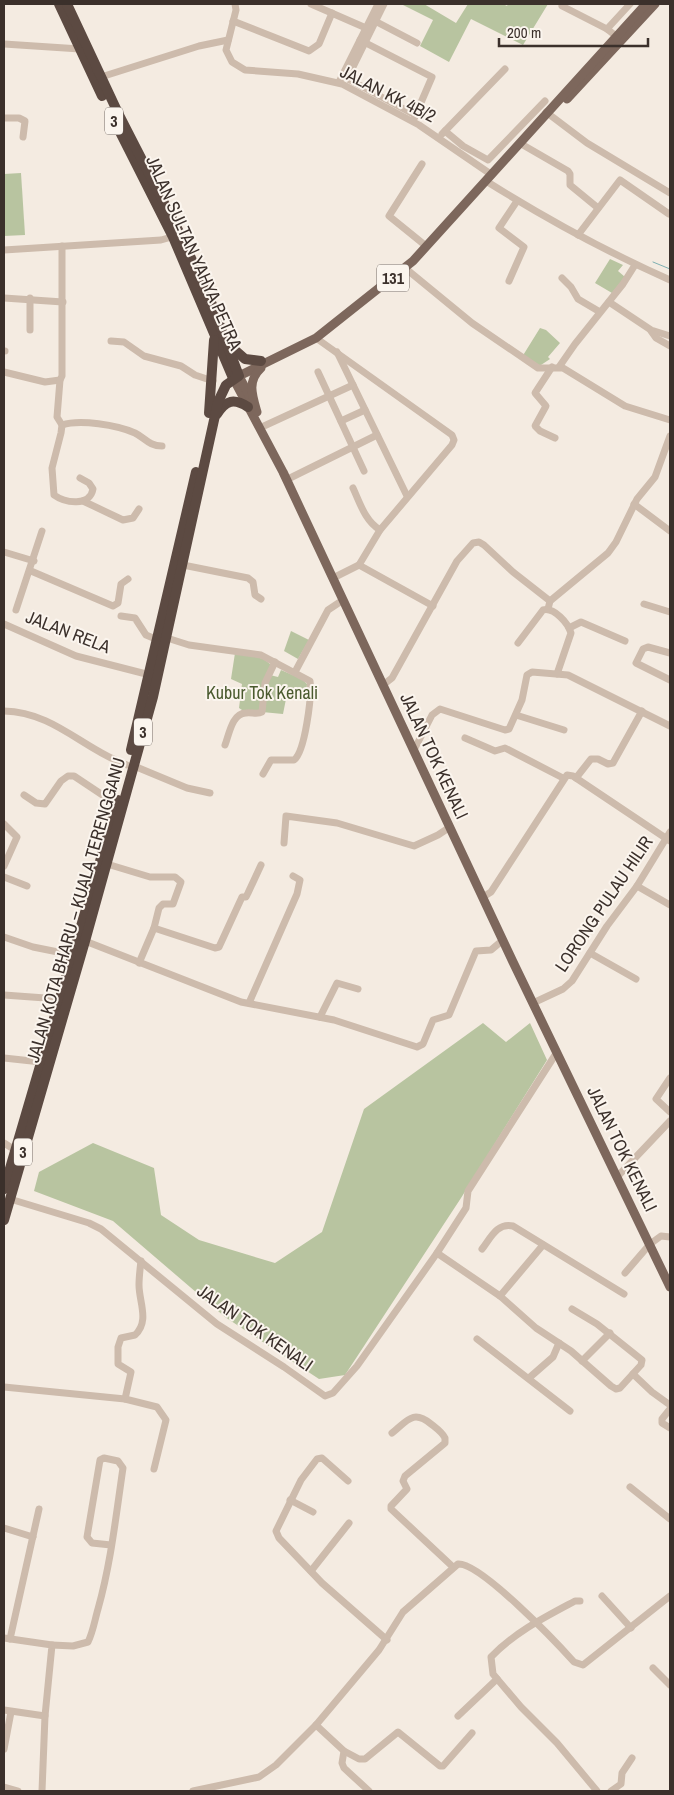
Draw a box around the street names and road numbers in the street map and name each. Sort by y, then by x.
street label: JALAN KK 4B/2 [336,59,440,128]
road number: 3 [105,108,123,134]
street label: JALAN SULTAN YAHYA PETRA [140,152,249,354]
road number: 131 [377,264,409,292]
street label: JALAN RELA [22,604,114,659]
street label: JALAN TOK KENALI [394,689,475,823]
road number: 3 [134,719,152,746]
street label: JALAN KOTA BHARU – KUALA TERENGGANU [20,754,131,1065]
street label: LORONG PULAU HILIR [549,830,659,977]
street label: JALAN TOK KENALI [581,1082,664,1216]
road number: 3 [14,1138,32,1166]
street label: JALAN TOK KENALI [192,1278,318,1377]

